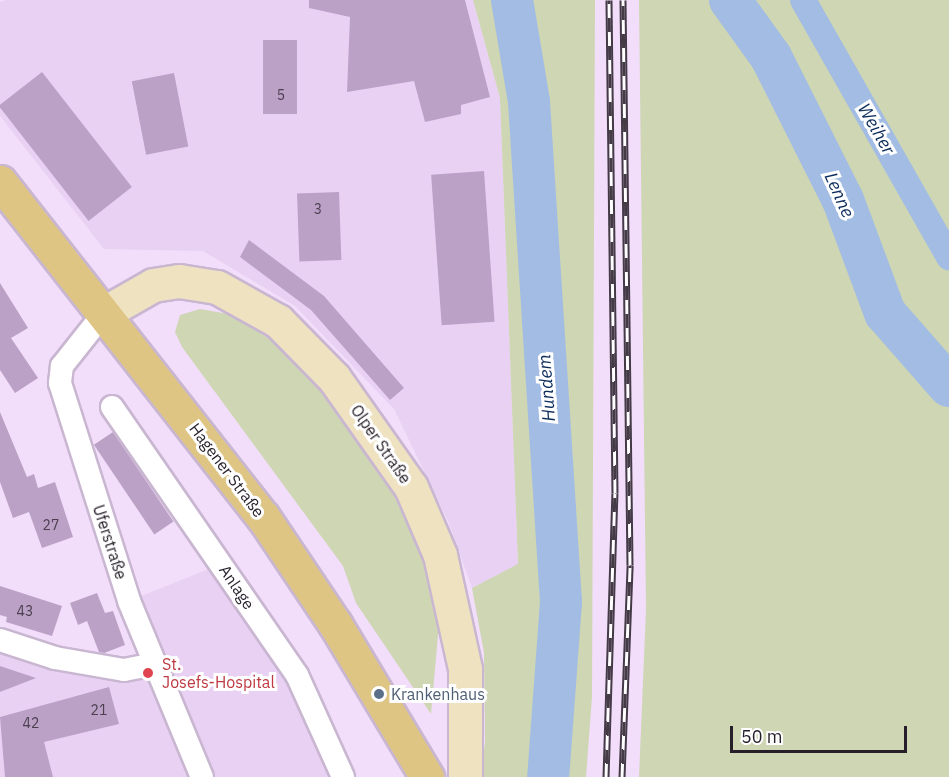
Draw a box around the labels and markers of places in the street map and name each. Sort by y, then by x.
place label: St. Josefs-Hospital [162,654,275,692]
marker: St. Josefs-Hospital [139,664,157,682]
place label: Krankenhaus [391,684,485,704]
marker: Krankenhaus [372,687,386,701]

